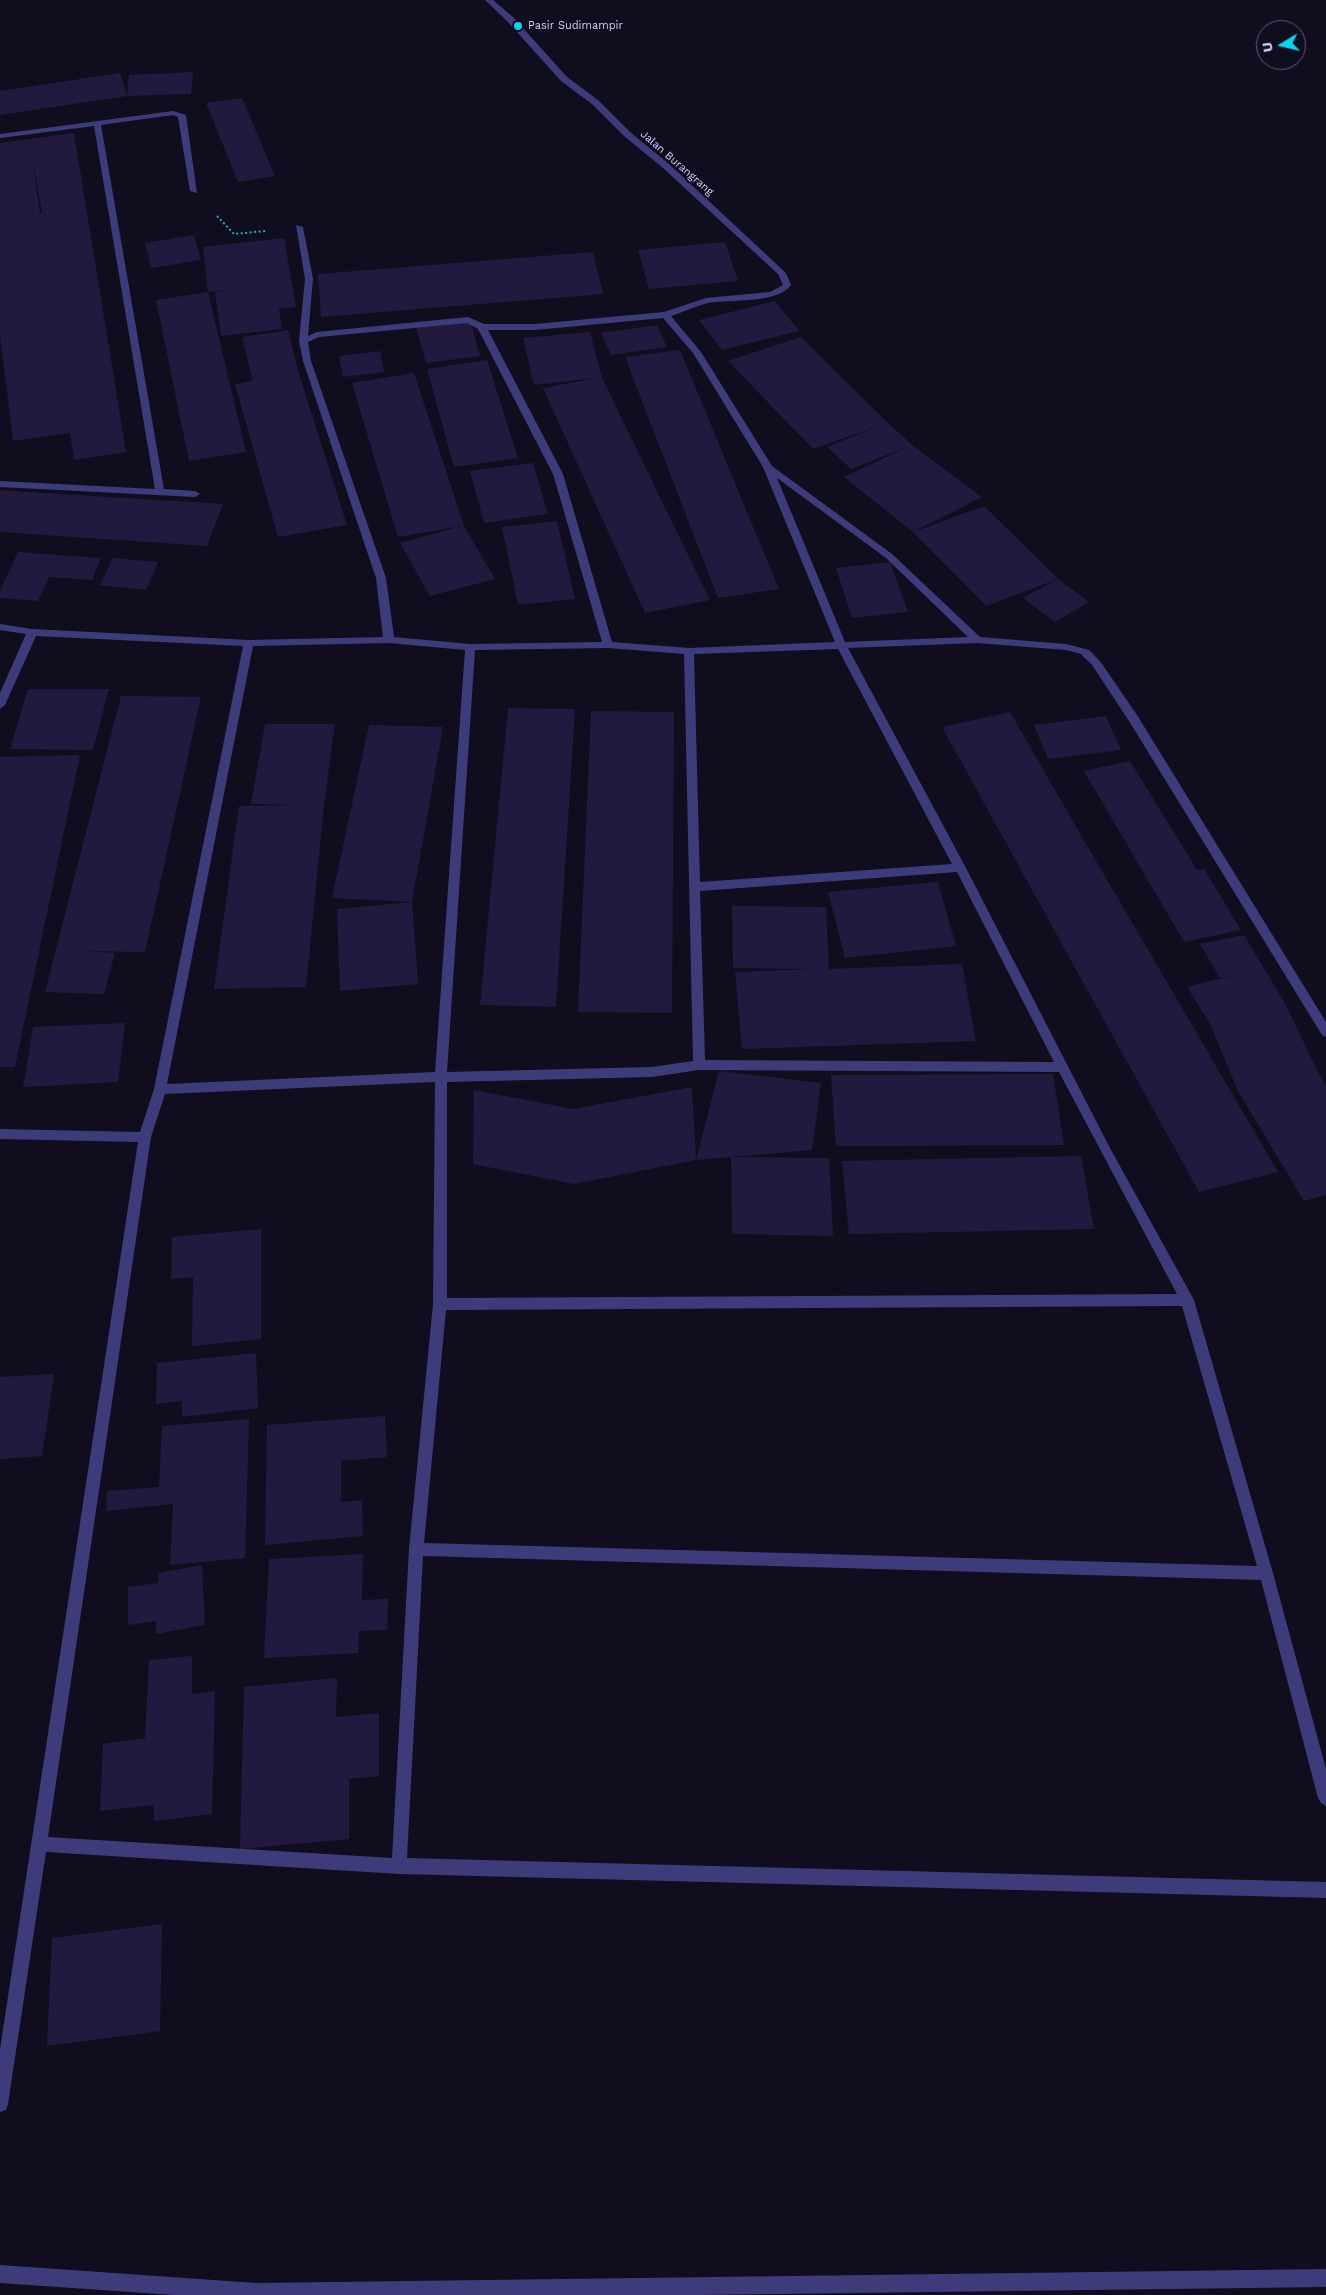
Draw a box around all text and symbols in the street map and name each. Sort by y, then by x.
place label: Pasir Sudimampir [528,19,623,33]
marker: Pasir Sudimampir [512,20,524,32]
north arrow [1256,20,1306,70]
text: U [1258,41,1276,53]
street label: Jalan Burangrang [638,128,716,198]

